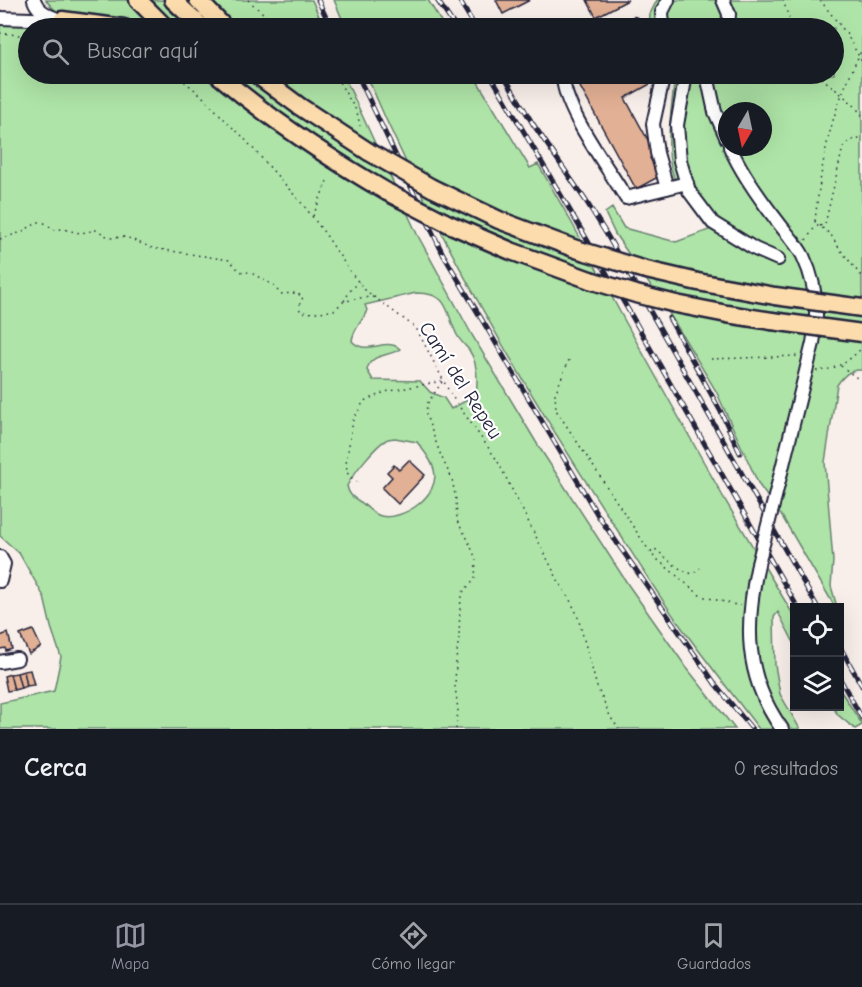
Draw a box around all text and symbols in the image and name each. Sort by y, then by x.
search box [18,18,844,84]
icon: search [39,35,72,68]
text: Buscar aquí [87,38,198,64]
north arrow [718,102,772,156]
street label: Camí del Repeu [414,318,507,443]
map controls [790,603,844,711]
button: locate [790,603,844,657]
button: layers [790,657,844,711]
text: Cerca [24,753,88,783]
text: 0 resultados [734,757,838,780]
tab: Mapa [111,919,149,973]
tab: Cómo llegar [371,919,455,973]
tab: Guardados [677,919,751,973]

